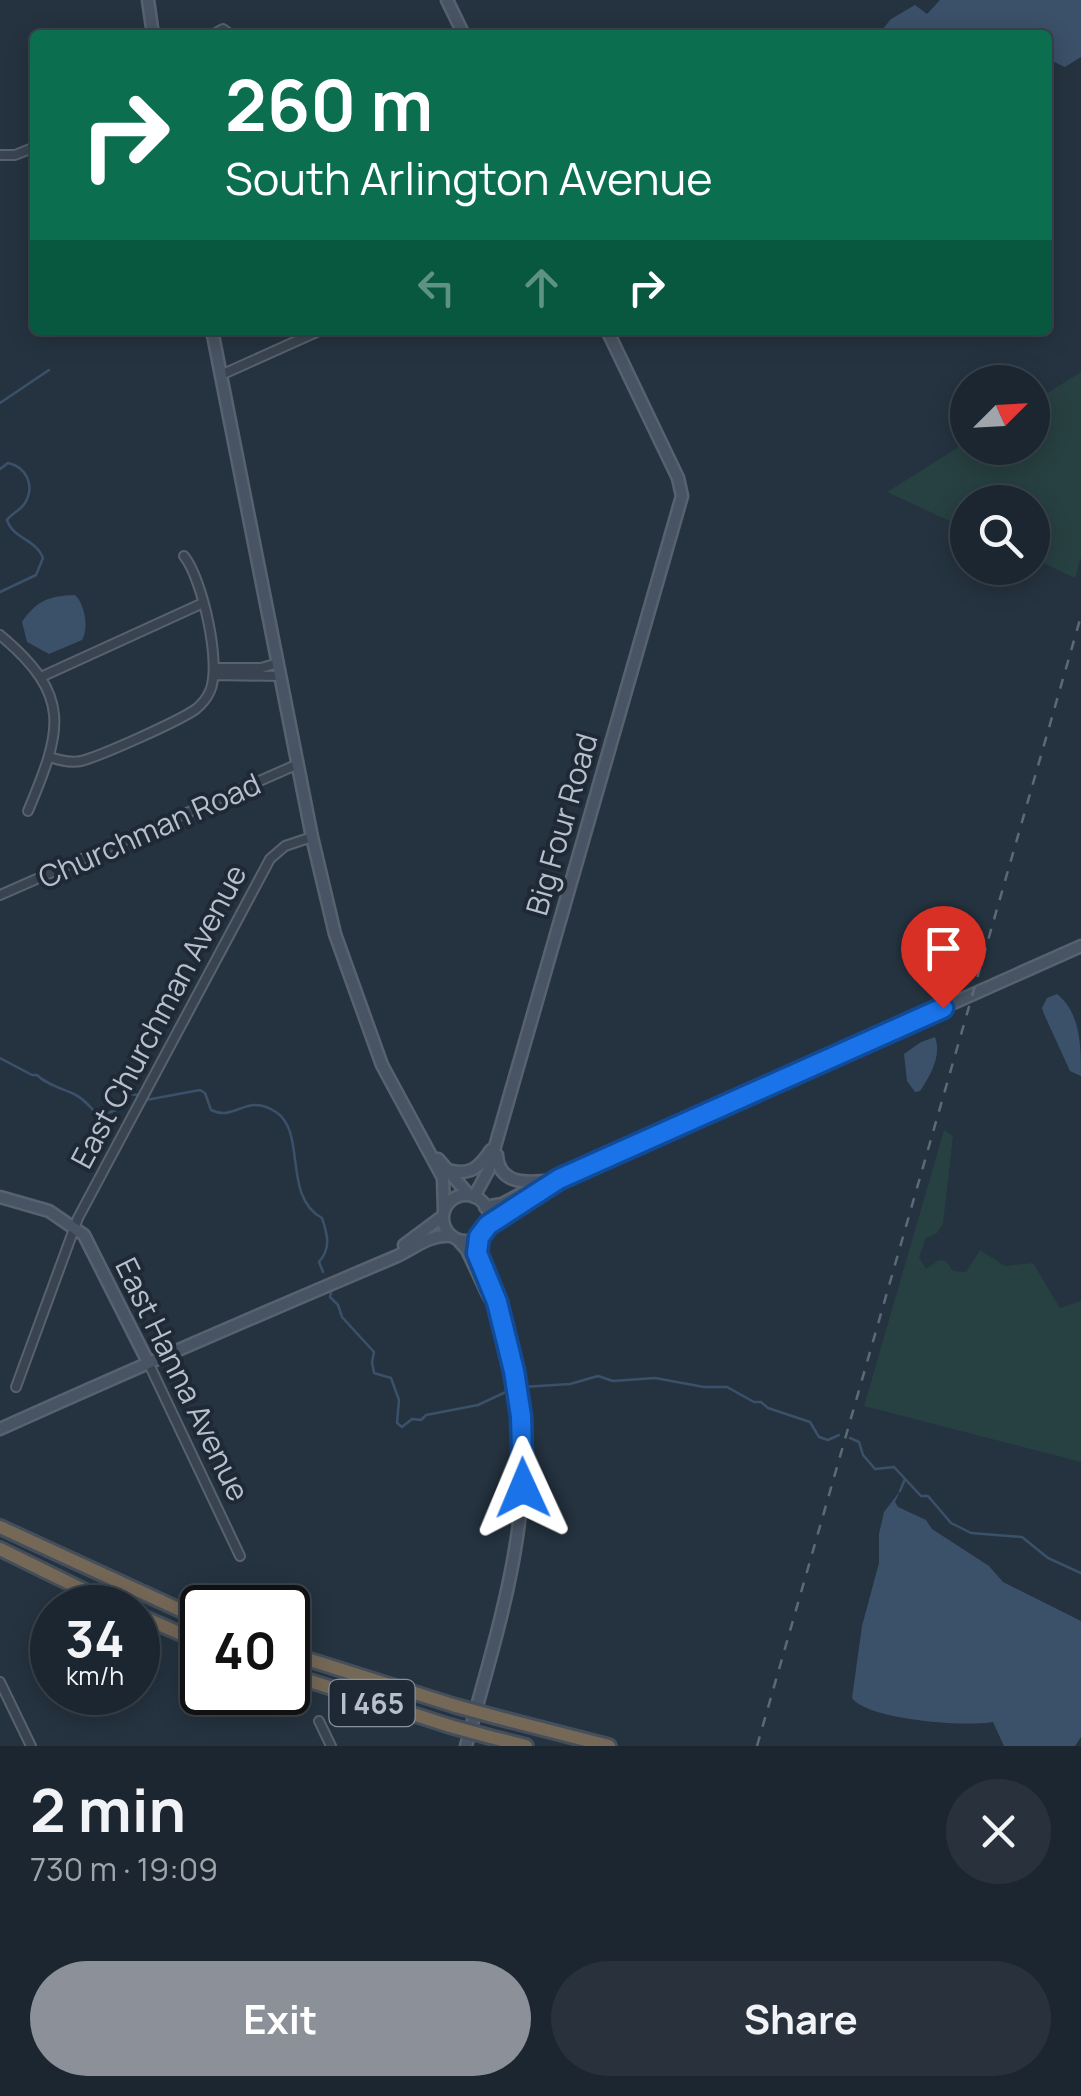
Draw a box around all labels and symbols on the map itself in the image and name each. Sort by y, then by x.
north arrow [950,365,1050,465]
street label: Big Four Road [515,728,607,920]
street label: Churchman Road [31,763,267,897]
street label: East Churchman Avenue [61,857,255,1175]
pin [901,906,986,1009]
street label: East Hanna Avenue [106,1251,260,1507]
position arrow [471,1436,575,1540]
speed limit sign: 40 [180,1585,310,1715]
road number: I 465 [330,1680,414,1726]

